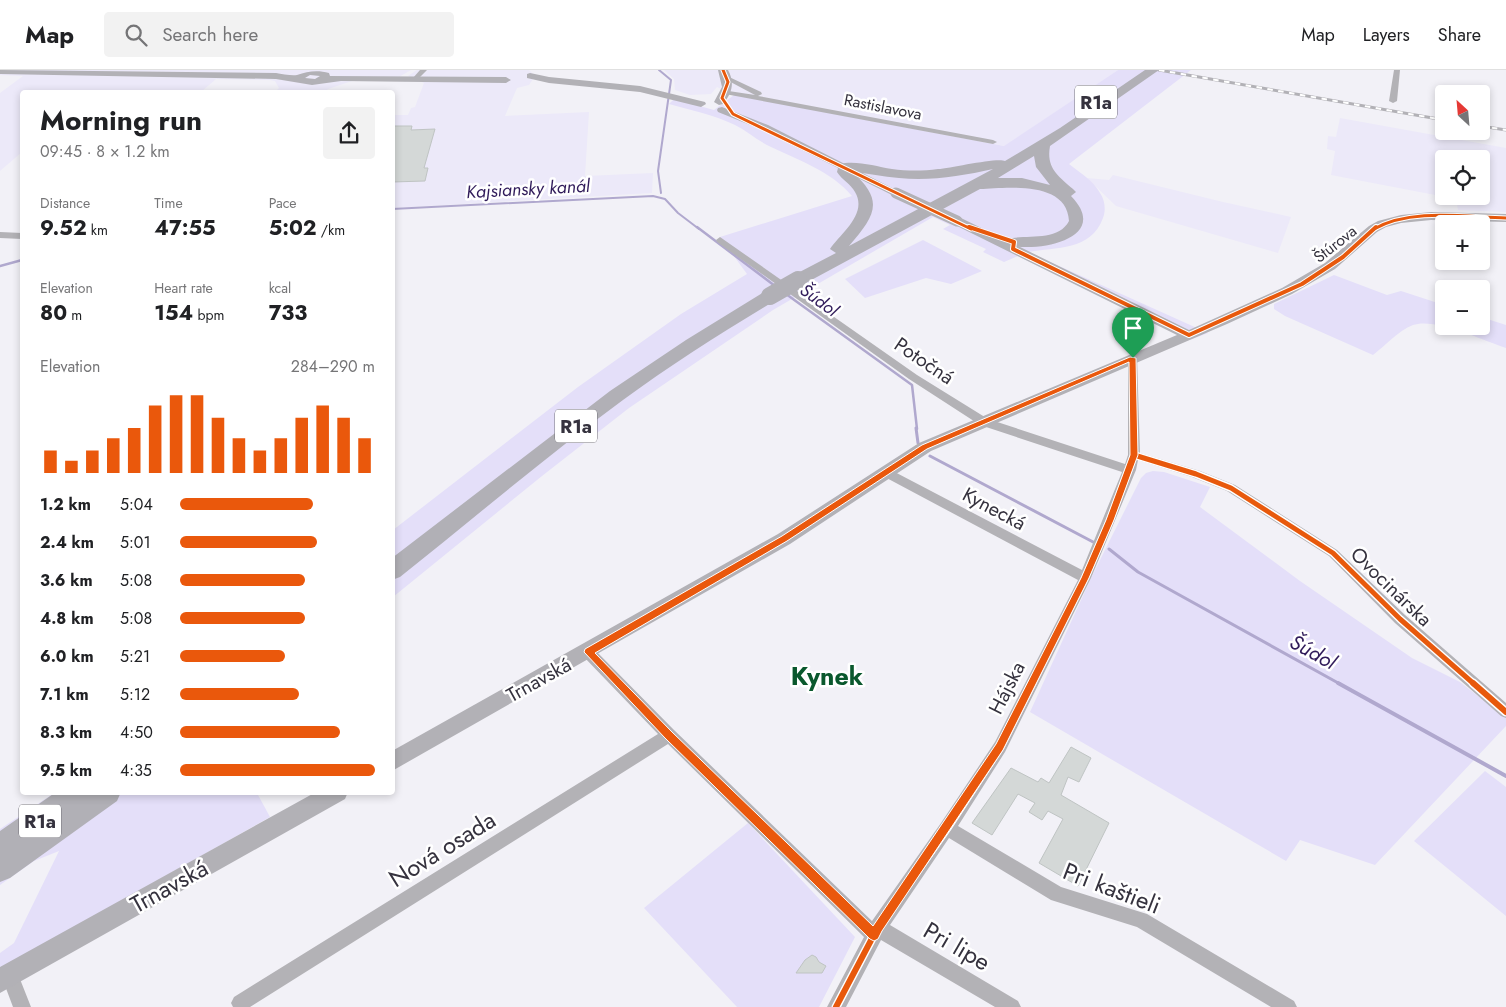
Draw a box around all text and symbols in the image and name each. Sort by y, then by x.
search box [104,12,454,57]
text: Map [25,17,74,52]
icon: search [122,21,150,49]
text: Search here [162,21,258,48]
text: Map [1301,22,1335,48]
text: Layers [1363,22,1410,48]
text: Share [1438,22,1481,48]
north arrow [1435,85,1490,140]
map controls [1435,85,1490,335]
road number: R1a [1075,86,1117,118]
street label: Rastislavova [842,88,924,126]
text: Morning run [40,100,202,141]
button: share [323,107,375,159]
text: 09:45 · 8 × 1.2 km [40,140,170,163]
button: locate [1435,150,1490,205]
water label: Kajsiansky kanál [466,173,591,205]
text: Distance [40,193,90,213]
text: Time [154,193,183,213]
text: Pace [269,193,297,213]
text: 9.52 [40,213,87,243]
text: 47:55 [154,213,216,243]
text: 5:02 [269,213,317,243]
button: + [1435,215,1490,270]
text: km [87,220,108,240]
text: /km [317,220,345,240]
street label: Štúrova [1308,220,1362,268]
water label: Šúdol [794,277,845,324]
text: Elevation [40,278,93,298]
text: Heart rate [154,278,213,298]
text: kcal [269,278,291,298]
button: − [1435,280,1490,335]
text: 80 [40,298,67,328]
text: 154 [154,298,193,328]
text: 733 [269,298,307,328]
text: m [67,305,82,325]
text: bpm [193,305,224,325]
pin [1112,307,1154,358]
icon: arrive [1119,314,1147,342]
street label: Potočná [888,330,960,392]
text: Elevation [40,355,100,378]
text: 284–290 m [291,355,375,378]
road number: R1a [555,410,597,442]
street label: Kynecká [957,480,1031,538]
text: 1.2 km [40,493,91,516]
text: 5:04 [120,493,153,516]
text: 2.4 km [40,531,94,554]
text: 5:01 [120,531,151,554]
street label: Ovocinárska [1344,541,1438,633]
text: 3.6 km [40,569,93,592]
text: 5:08 [120,569,152,592]
text: 4.8 km [40,607,94,630]
text: 5:08 [120,607,152,630]
water label: Šúdol [1284,627,1343,678]
text: 6.0 km [40,645,94,668]
text: 5:21 [120,645,150,668]
street label: Trnavská [501,650,577,710]
street label: Hájska [981,657,1033,719]
district label: Kynek [791,658,864,694]
text: 7.1 km [40,683,89,706]
text: 5:12 [120,683,150,706]
text: 8.3 km [40,721,92,744]
text: 4:50 [120,721,153,744]
text: 9.5 km [40,759,92,782]
text: 4:35 [120,759,152,782]
street label: Nová osada [382,802,502,896]
road number: R1a [19,804,61,838]
street label: Trnavská [124,850,214,922]
street label: Pri kaštieli [1058,853,1166,923]
street label: Pri lipe [917,913,997,979]

